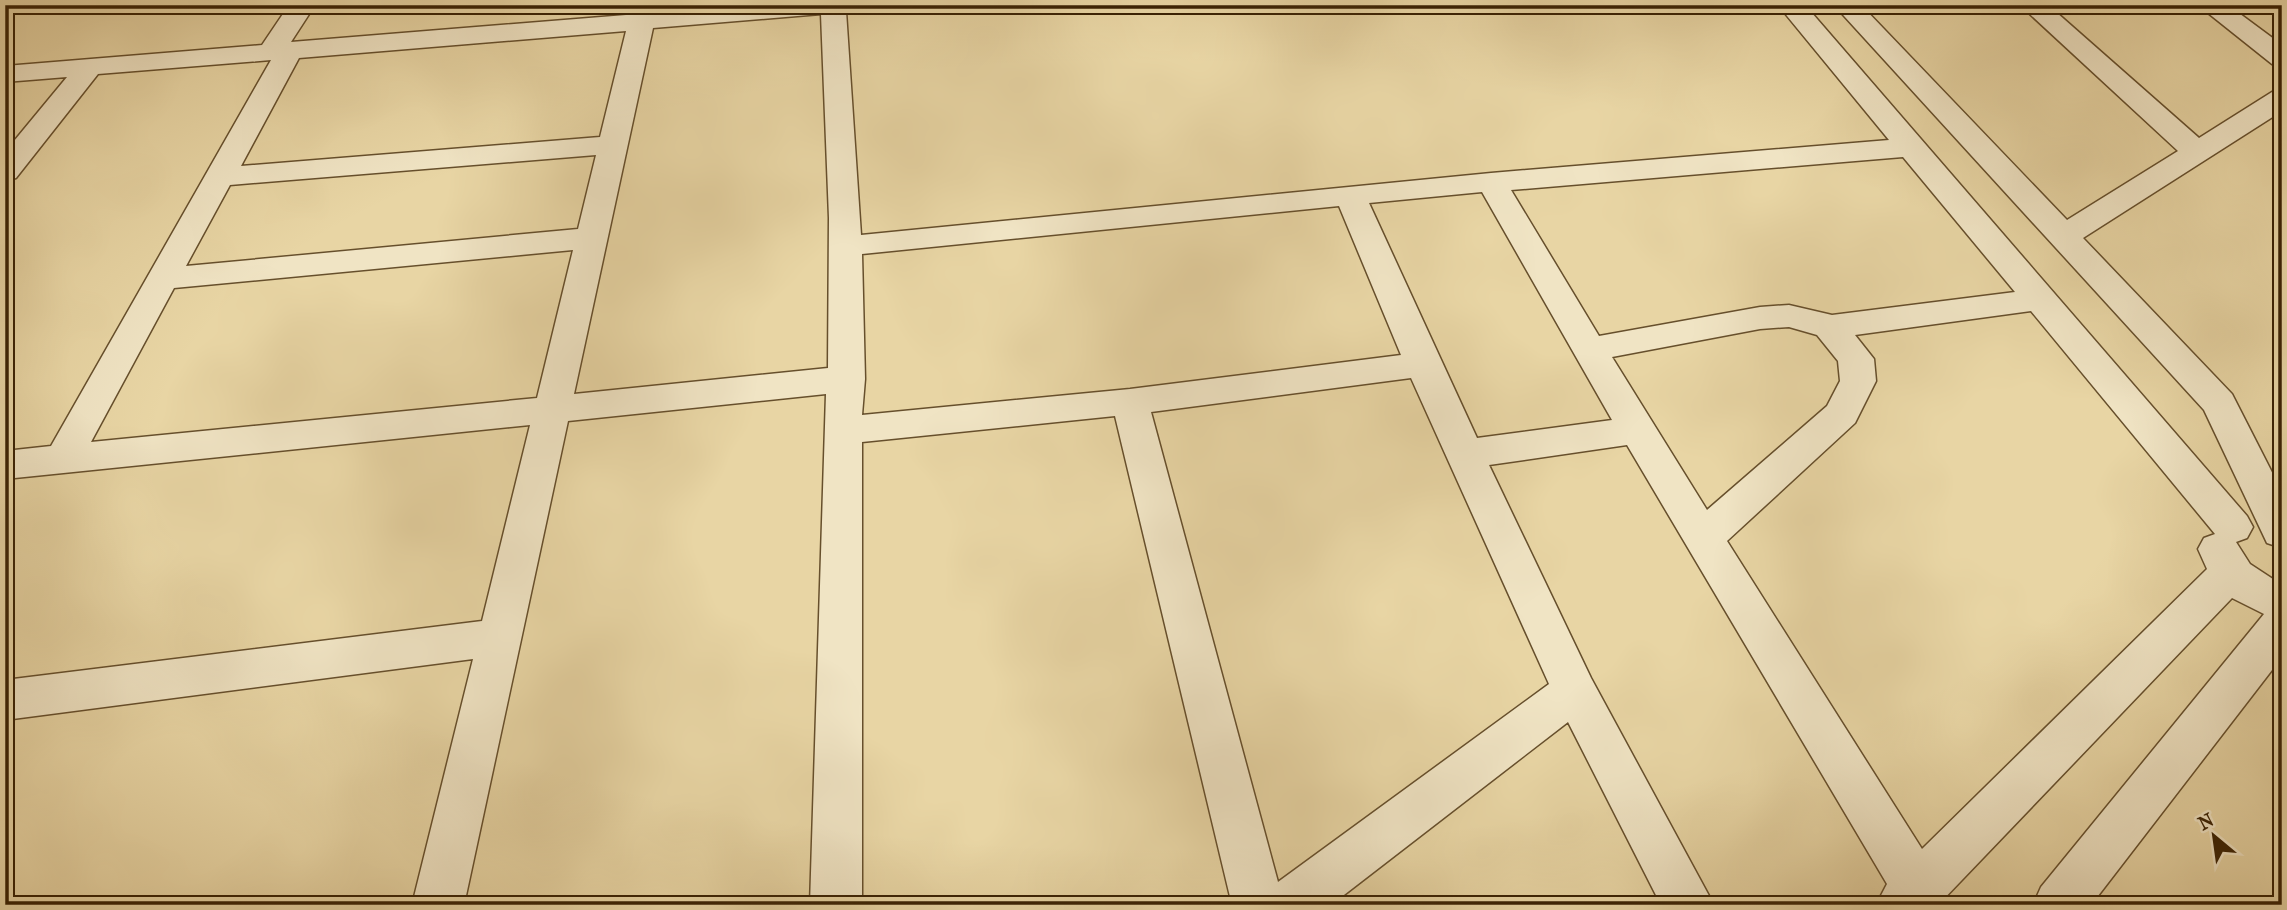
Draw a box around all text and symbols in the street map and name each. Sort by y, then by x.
north arrow [2178,802,2248,872]
text: N [2195,809,2218,835]

